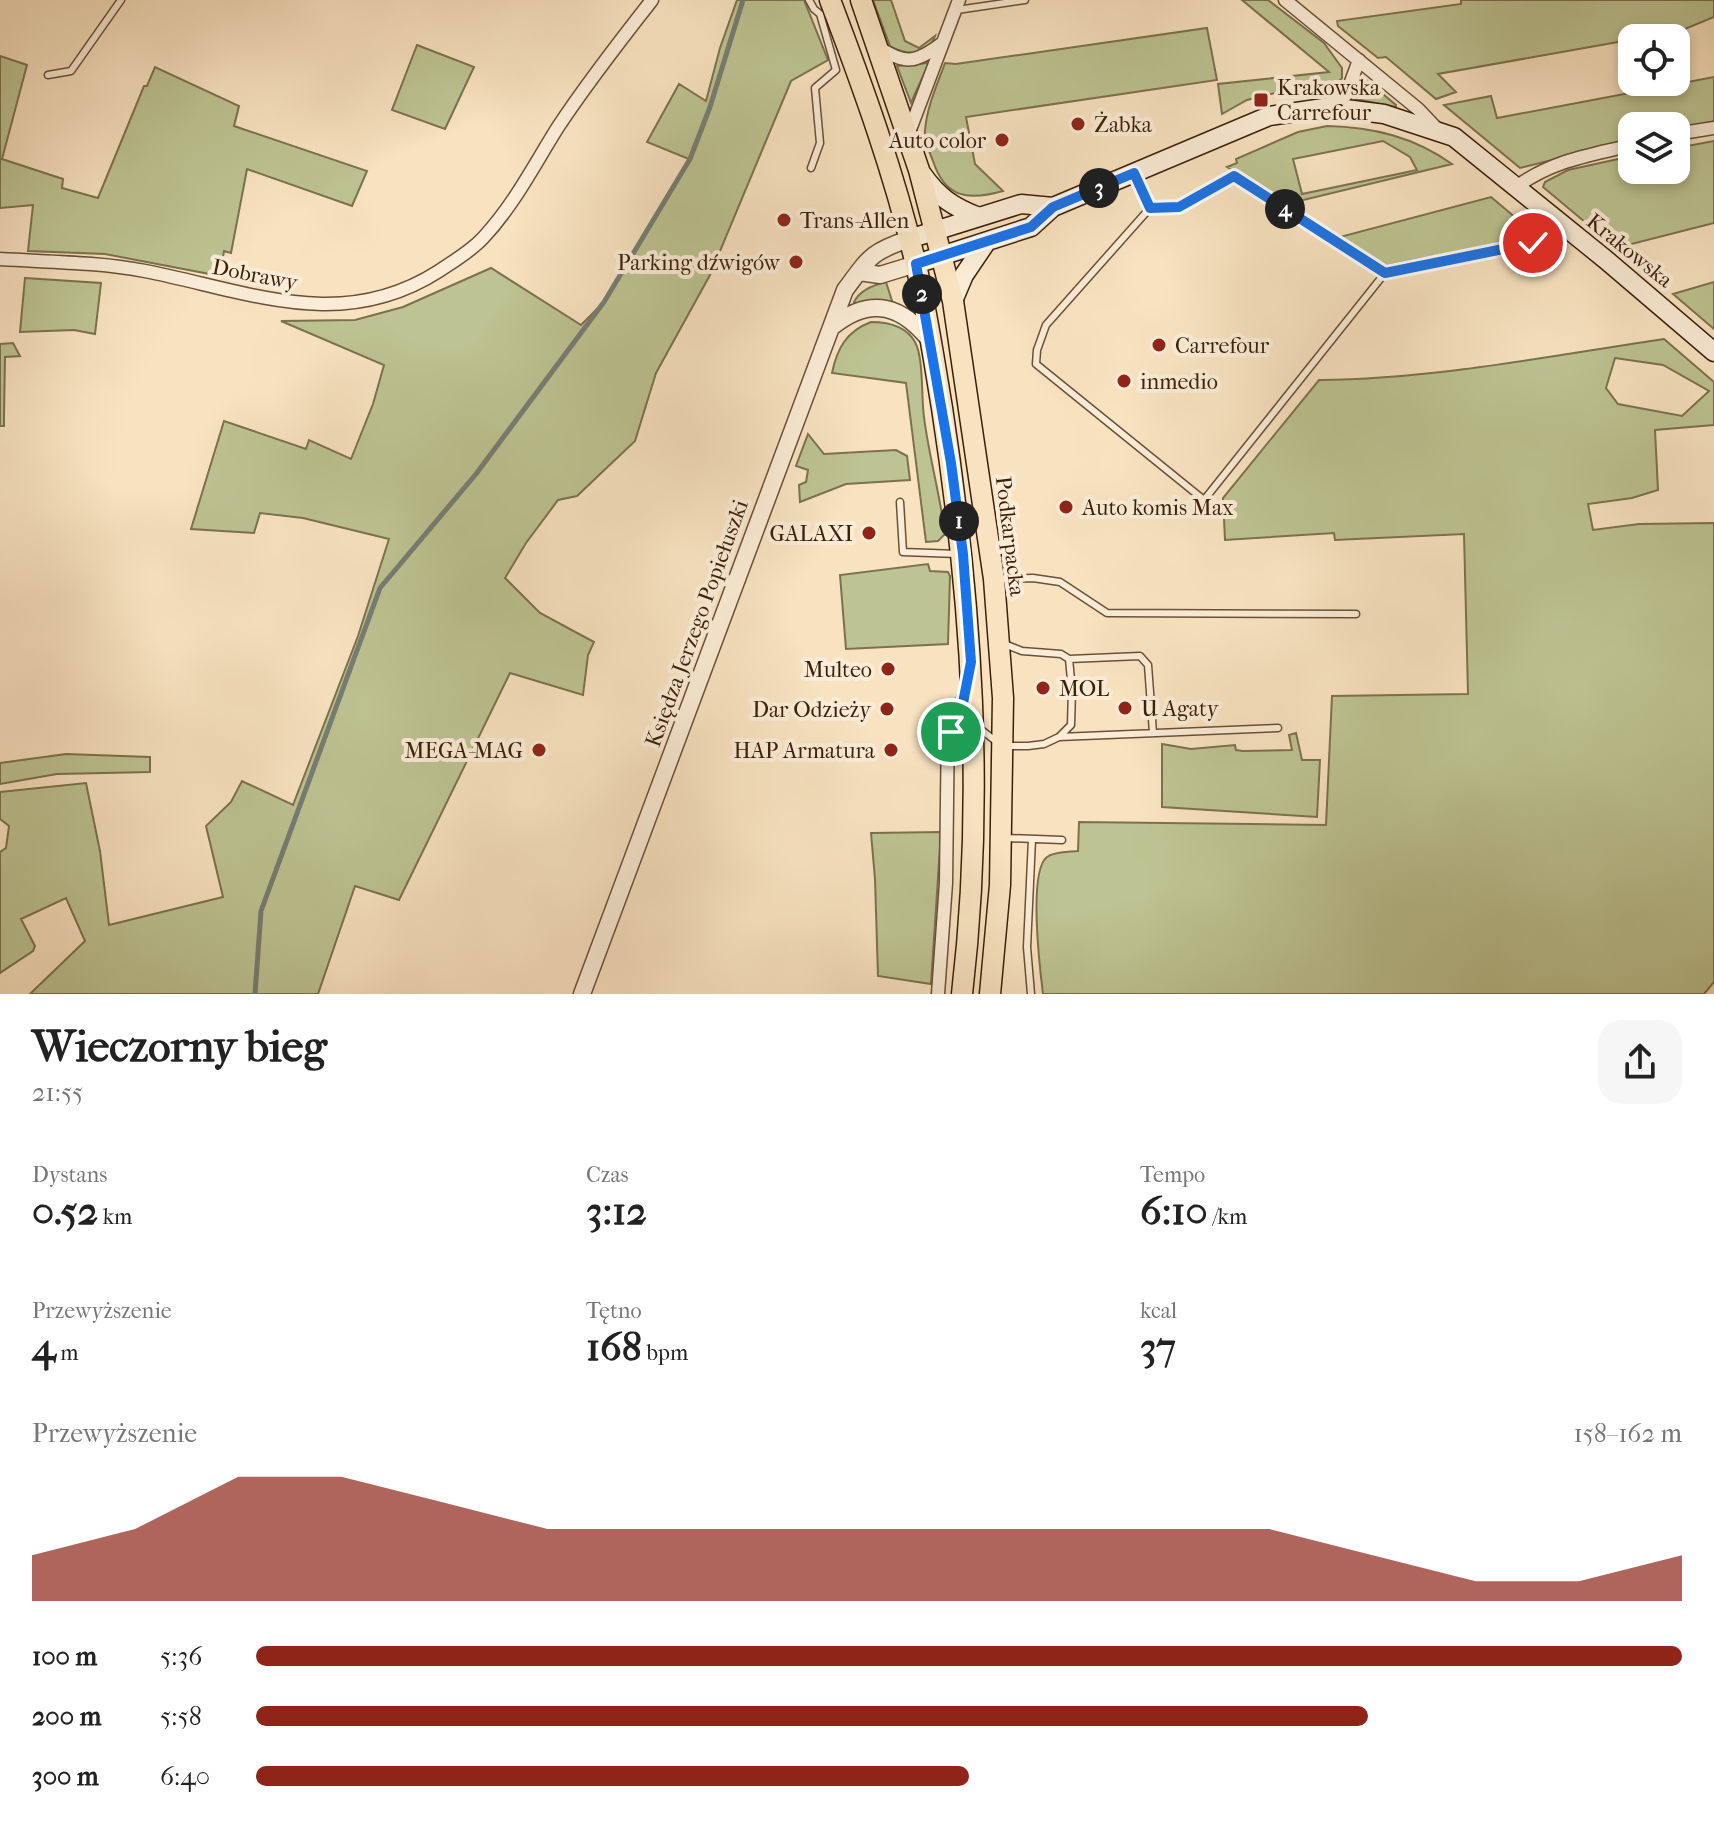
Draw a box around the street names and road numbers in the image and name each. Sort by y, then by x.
street label: Krakowska [1581,208,1678,294]
street label: Dobrawy [210,254,301,296]
street label: Podkarpacka [990,475,1030,598]
street label: Księdza Jerzego Popiełuszki [640,496,754,750]

